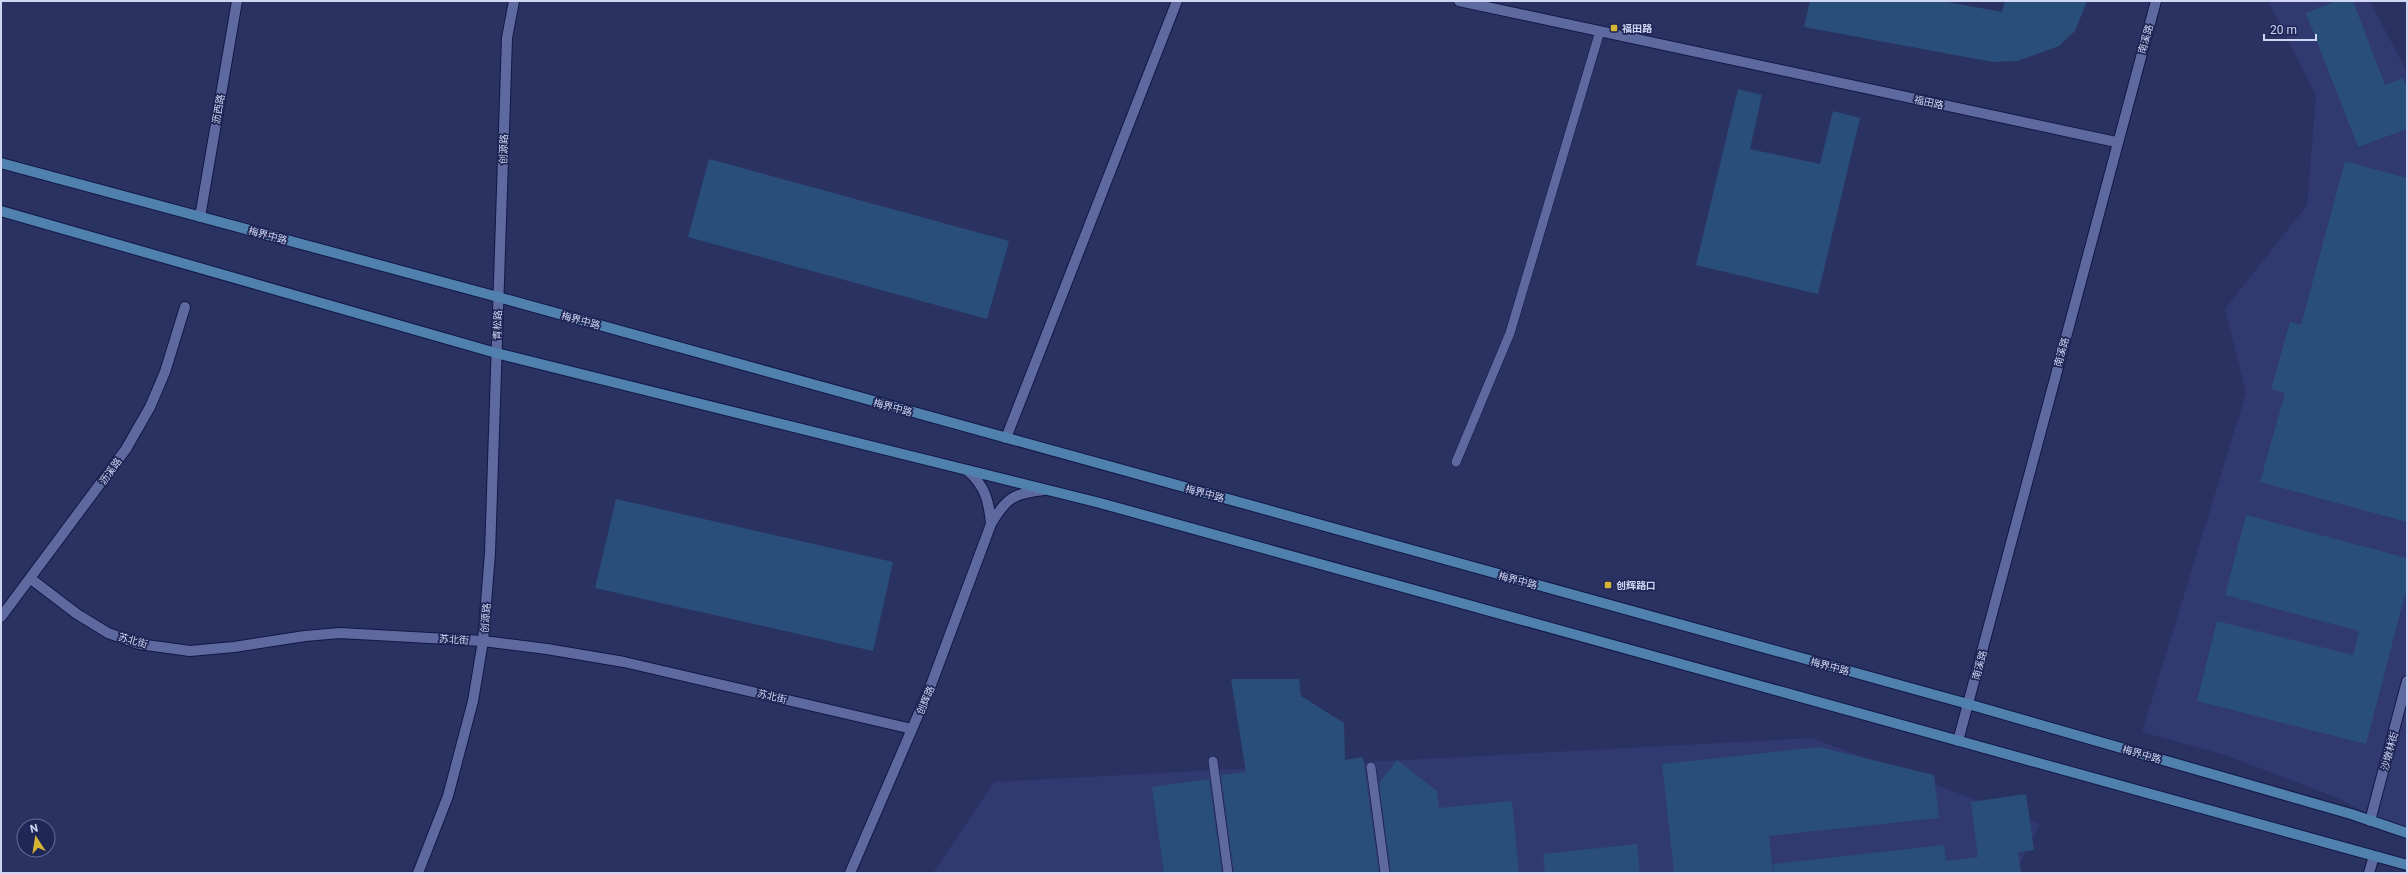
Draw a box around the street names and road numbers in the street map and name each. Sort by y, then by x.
street label: 南溪路 [2136,23,2155,55]
street label: 沥西路 [210,93,227,125]
street label: 福田路 [1913,94,1945,111]
street label: 创源路 [497,134,510,164]
street label: 梅界中路 [247,225,289,246]
street label: 青松路 [491,310,504,340]
street label: 梅界中路 [560,310,602,331]
street label: 南溪路 [2052,336,2071,368]
street label: 梅界中路 [872,397,914,418]
street label: 沥溪路 [97,456,124,487]
street label: 梅界中路 [1184,483,1226,504]
street label: 梅界中路 [1497,570,1539,591]
street label: 创源路 [479,603,492,633]
street label: 苏北街 [117,631,149,650]
street label: 苏北街 [439,633,469,646]
street label: 南溪路 [1970,649,1989,681]
street label: 梅界中路 [1809,656,1851,677]
street label: 创辉路 [915,684,936,716]
street label: 苏北街 [756,688,788,705]
street label: 沙墩林街 [2379,730,2400,772]
street label: 梅界中路 [2121,744,2163,765]

